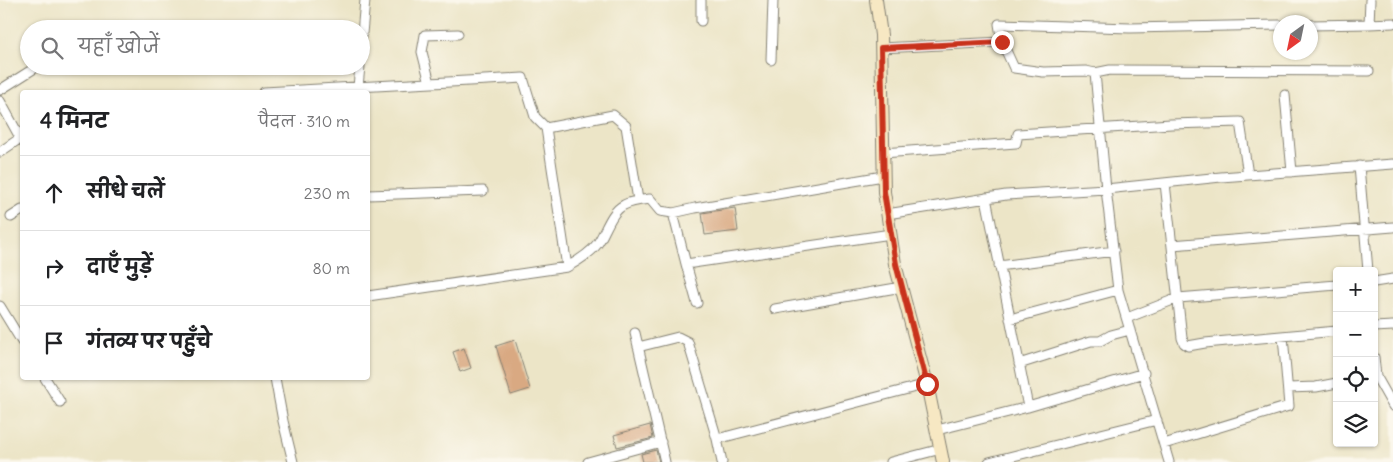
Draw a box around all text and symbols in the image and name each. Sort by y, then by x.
north arrow [1273,15,1318,60]
search box [20,20,370,75]
route end [991,31,1014,54]
icon: search [38,34,66,62]
text: यहाँ खोजें [78,34,159,58]
text: 4 मिनट [40,107,108,134]
text: पैदल · 310 m [258,111,350,131]
icon: ahead [40,179,68,207]
text: सीधे चलें [87,179,164,203]
text: 230 m [304,183,350,203]
icon: right [40,254,68,282]
text: दाएँ मुड़ें [87,254,153,278]
text: 80 m [312,258,350,278]
map controls [1333,267,1378,447]
button: + [1333,267,1378,312]
button: − [1333,312,1378,357]
icon: arrive [40,329,68,357]
text: गंतव्य पर पहुँचे [87,329,212,353]
button: locate [1333,357,1378,402]
route start [916,373,939,396]
button: layers [1333,402,1378,447]

